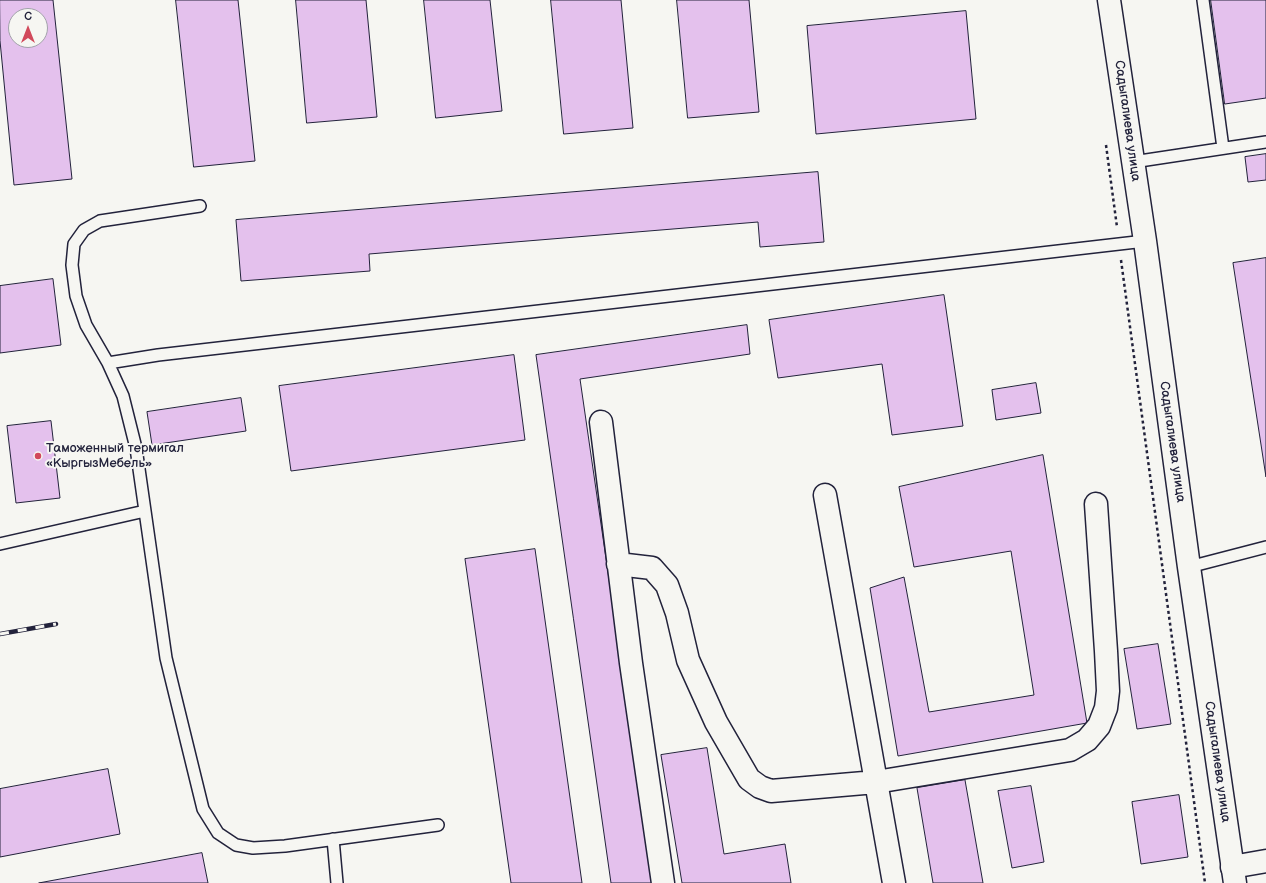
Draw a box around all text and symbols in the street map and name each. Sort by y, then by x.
north arrow [8,8,48,48]
text: С [24,10,32,23]
street label: Садыгалиева улица [1111,59,1143,183]
street label: Садыгалиева улица [1156,380,1188,504]
place label: Таможенный термигал «КыргызМебель» [46,441,184,472]
marker: Таможенный термигал «КыргызМебель» [33,451,43,461]
street label: Садыгалиева улица [1201,700,1233,824]

